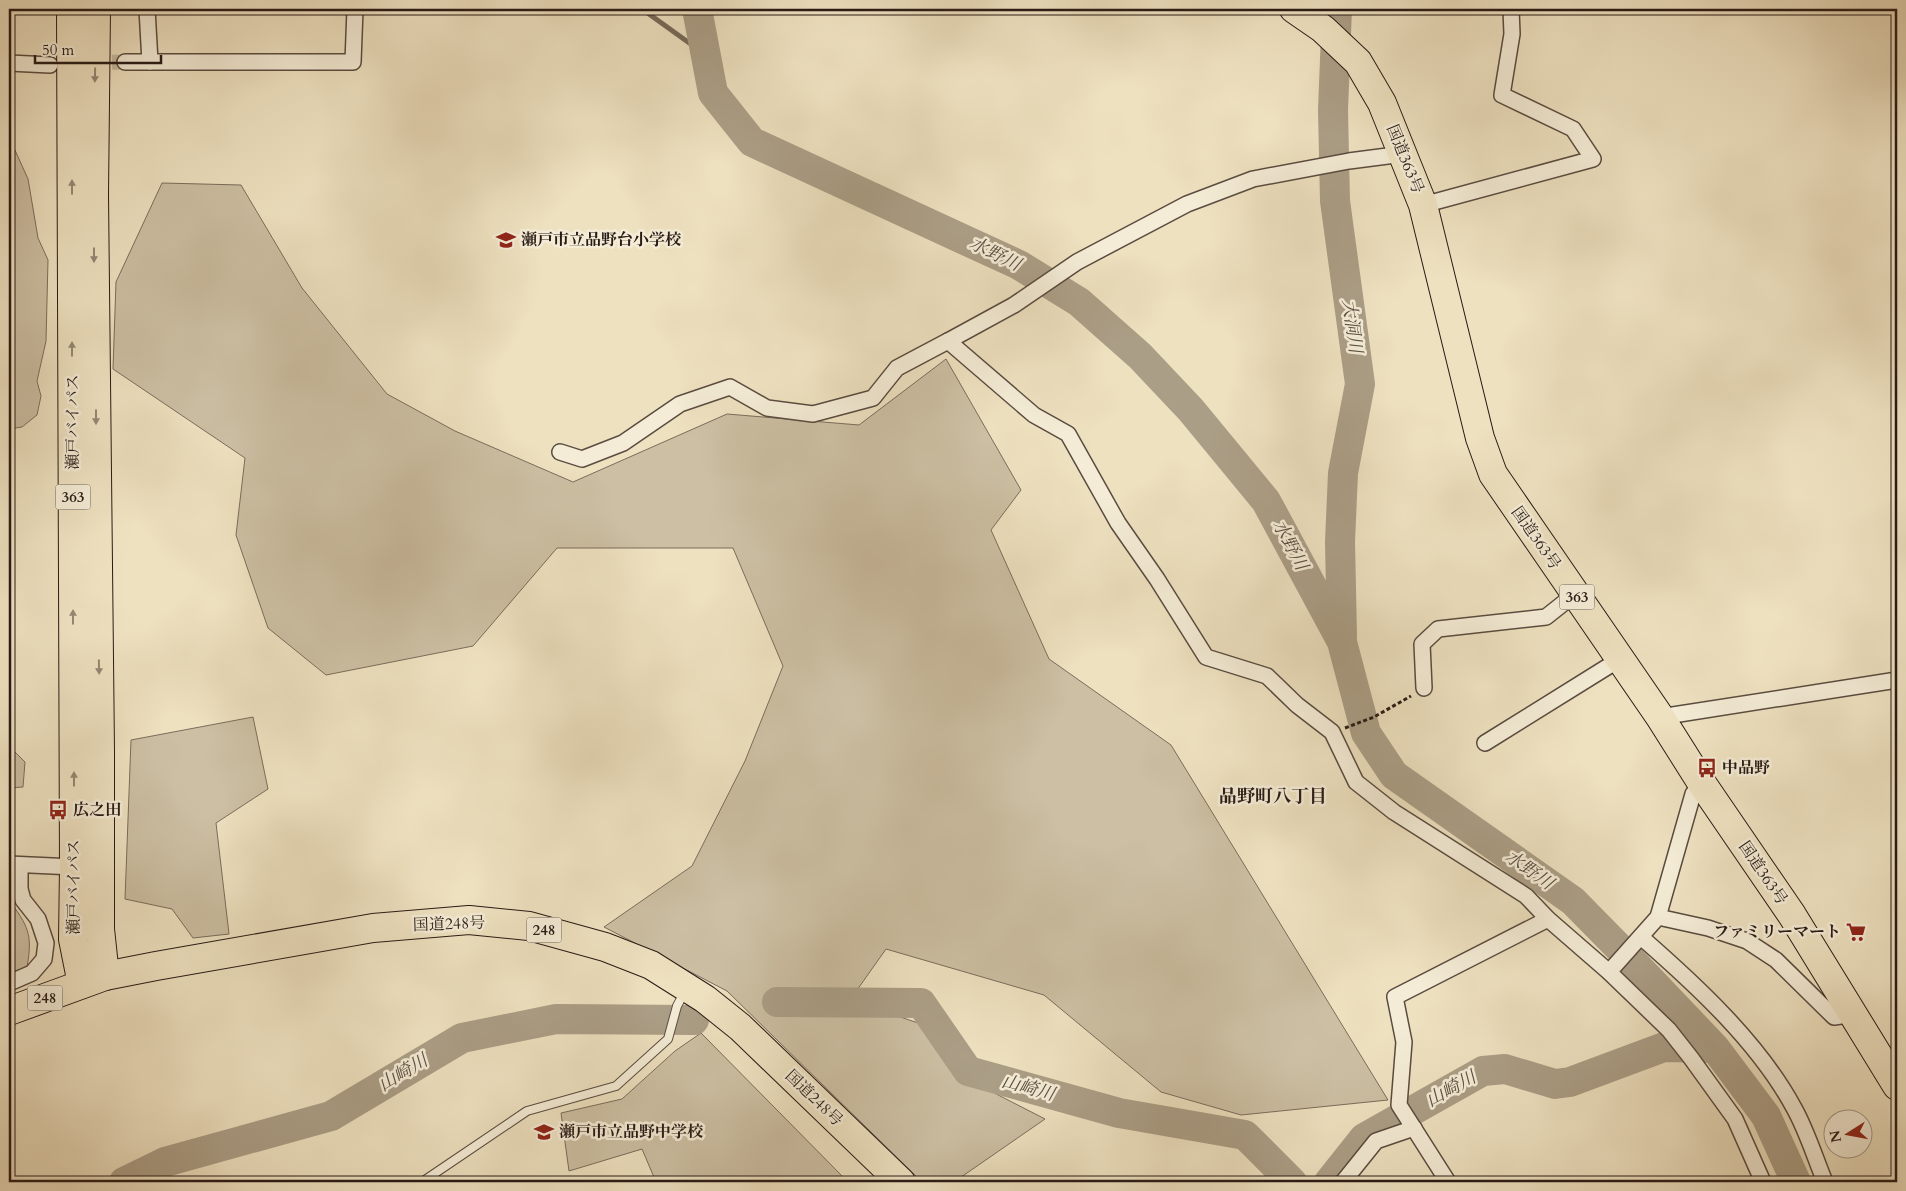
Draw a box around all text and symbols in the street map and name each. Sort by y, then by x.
scale bar [35,32,161,64]
text: 50 m [42,40,74,60]
one-way arrow [91,67,99,83]
street label: 国道363号 [1381,121,1429,197]
one-way arrow [68,178,76,194]
school or university icon: 瀬戸市立品野台小学校 [495,229,517,251]
place label: 瀬戸市立品野台小学校 [521,229,682,251]
water label: 水野川 [965,231,1027,278]
one-way arrow [91,247,99,263]
water label: 大洞川 [1336,298,1368,356]
one-way arrow [68,341,76,357]
street label: 瀬戸バイパス [62,374,84,470]
one-way arrow [92,410,100,426]
road number: 363 [56,484,90,510]
street label: 国道363号 [1506,502,1566,574]
water label: 水野川 [1266,515,1315,576]
road number: 363 [1560,584,1594,610]
one-way arrow [69,608,77,624]
one-way arrow [95,660,103,676]
bus stop icon: 中品野 [1696,757,1718,779]
place label: 中品野 [1722,757,1770,779]
one-way arrow [70,771,78,787]
district label: 品野町八丁目 [1219,784,1327,809]
bus stop icon: 広之田 [47,799,69,821]
place label: 広之田 [73,799,121,821]
street label: 国道363号 [1734,837,1792,909]
street label: 瀬戸バイパス [63,839,85,935]
water label: 水野川 [1500,844,1560,897]
street label: 国道248号 [412,912,486,936]
road number: 248 [526,918,562,942]
place label: ファミリーマート [1713,921,1841,943]
supermarket icon: ファミリーマート [1845,921,1867,943]
road number: 248 [28,986,62,1010]
water label: 山崎川 [373,1047,434,1098]
water label: 山崎川 [1421,1064,1482,1113]
street label: 国道248号 [780,1065,848,1131]
water label: 山崎川 [999,1069,1059,1108]
north arrow [1824,1108,1874,1158]
school or university icon: 瀬戸市立品野中学校 [533,1121,555,1143]
place label: 瀬戸市立品野中学校 [559,1121,704,1143]
text: N [1825,1129,1846,1144]

